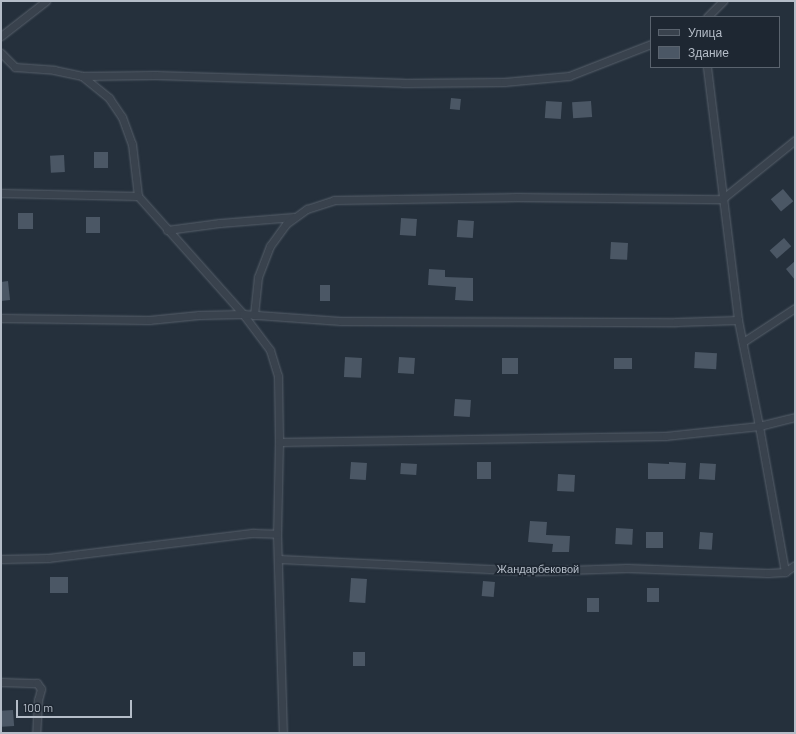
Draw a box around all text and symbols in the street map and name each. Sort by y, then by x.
legend [650,16,780,68]
text: Улица [688,25,722,39]
text: Здание [688,45,729,59]
street label: Жандарбековой [497,562,579,576]
scale bar [18,692,134,718]
text: 100 m [23,700,53,714]

